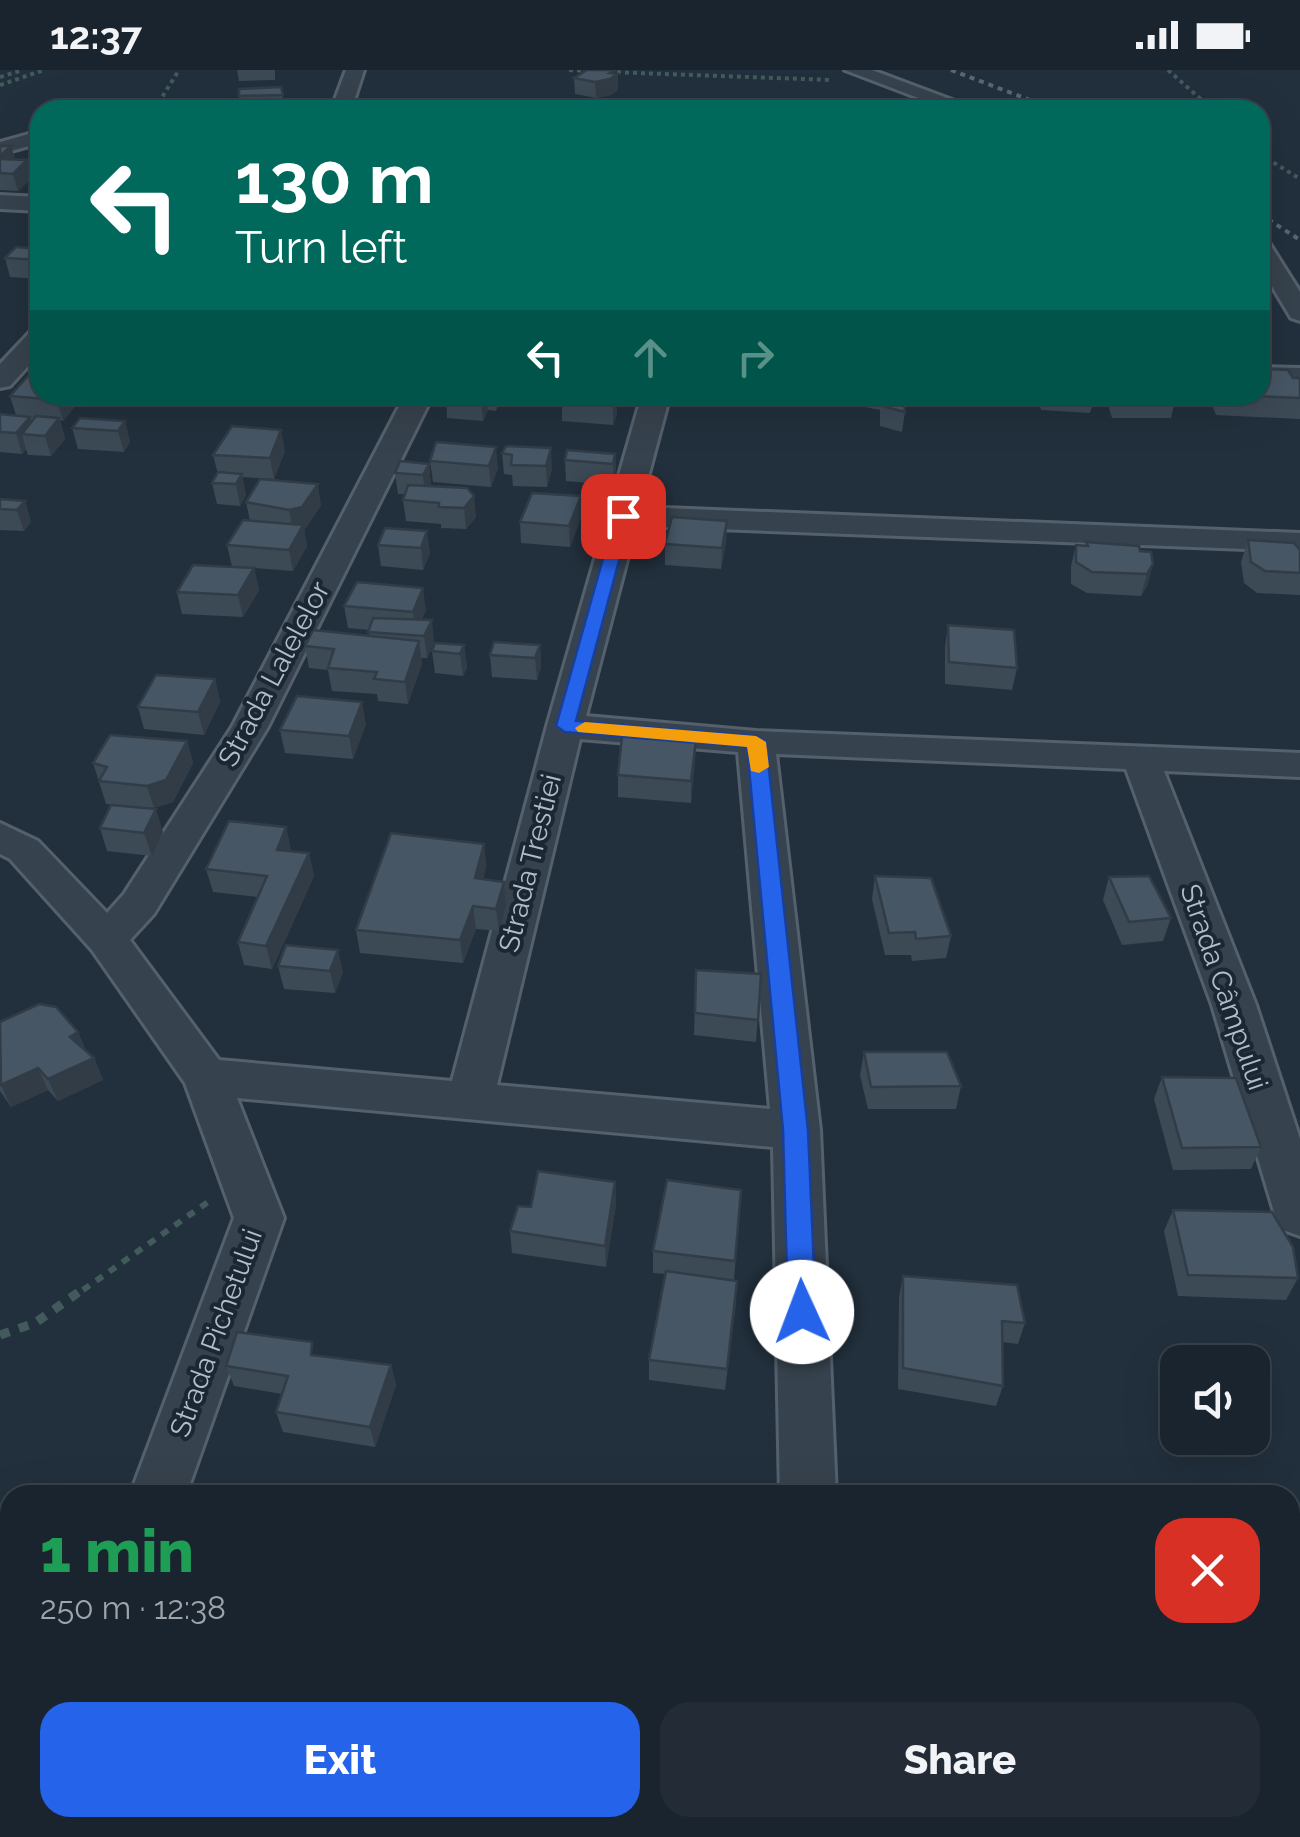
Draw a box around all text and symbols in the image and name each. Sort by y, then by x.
text: 12:37 [50,13,142,58]
text: 130 m [235,137,434,219]
icon: left [70,140,200,270]
text: Turn left [235,221,407,274]
icon: left [518,330,573,385]
icon: ahead [623,330,678,385]
icon: right [728,330,783,385]
pin [581,474,666,559]
icon: arrive [596,489,651,544]
street label: Strada Lalelelor [211,576,337,772]
street label: Strada Trestiei [492,771,568,955]
street label: Strada Câmpului [1173,880,1275,1094]
street label: Strada Pichetului [163,1225,269,1441]
position arrow [750,1260,854,1364]
map controls [1160,1345,1270,1455]
button: sound [1160,1345,1270,1455]
text: 1 min [40,1516,194,1586]
button: close [1155,1518,1260,1623]
text: 250 m · 12:38 [40,1589,226,1626]
button: Exit [40,1702,640,1817]
button: Share [660,1702,1260,1817]

